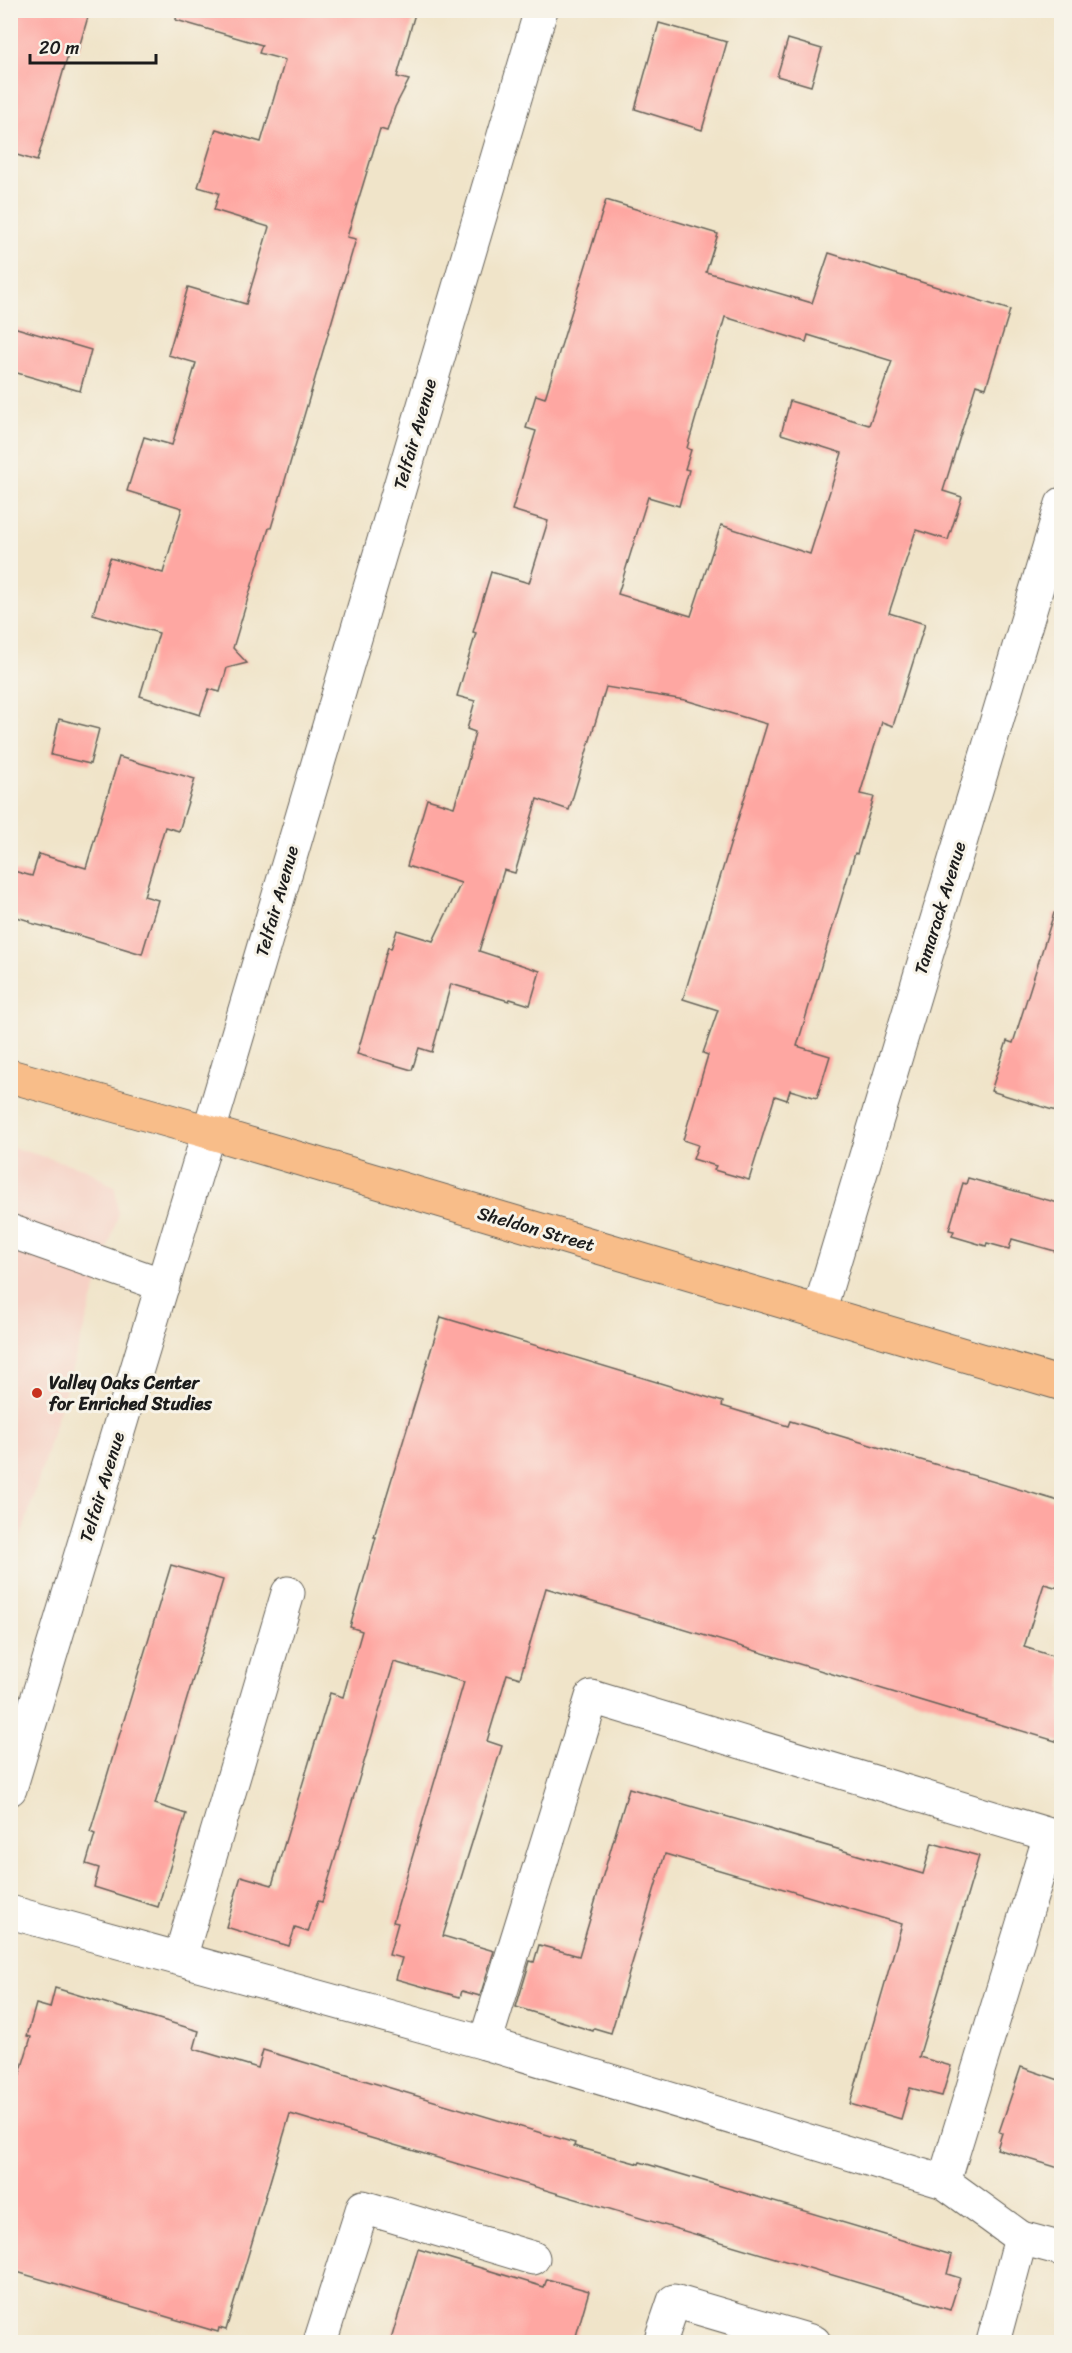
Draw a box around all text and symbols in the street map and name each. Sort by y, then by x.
scale bar [30,27,156,65]
text: 20 m [39,32,79,64]
street label: Telfair Avenue [384,374,446,493]
street label: Tamarack Avenue [905,837,975,978]
street label: Telfair Avenue [246,841,308,960]
street label: Sheldon Street [474,1197,598,1261]
place label: Valley Oaks Center for Enriched Studies [49,1367,212,1420]
marker: Valley Oaks Center for Enriched Studies [30,1386,44,1400]
street label: Telfair Avenue [70,1427,134,1546]

